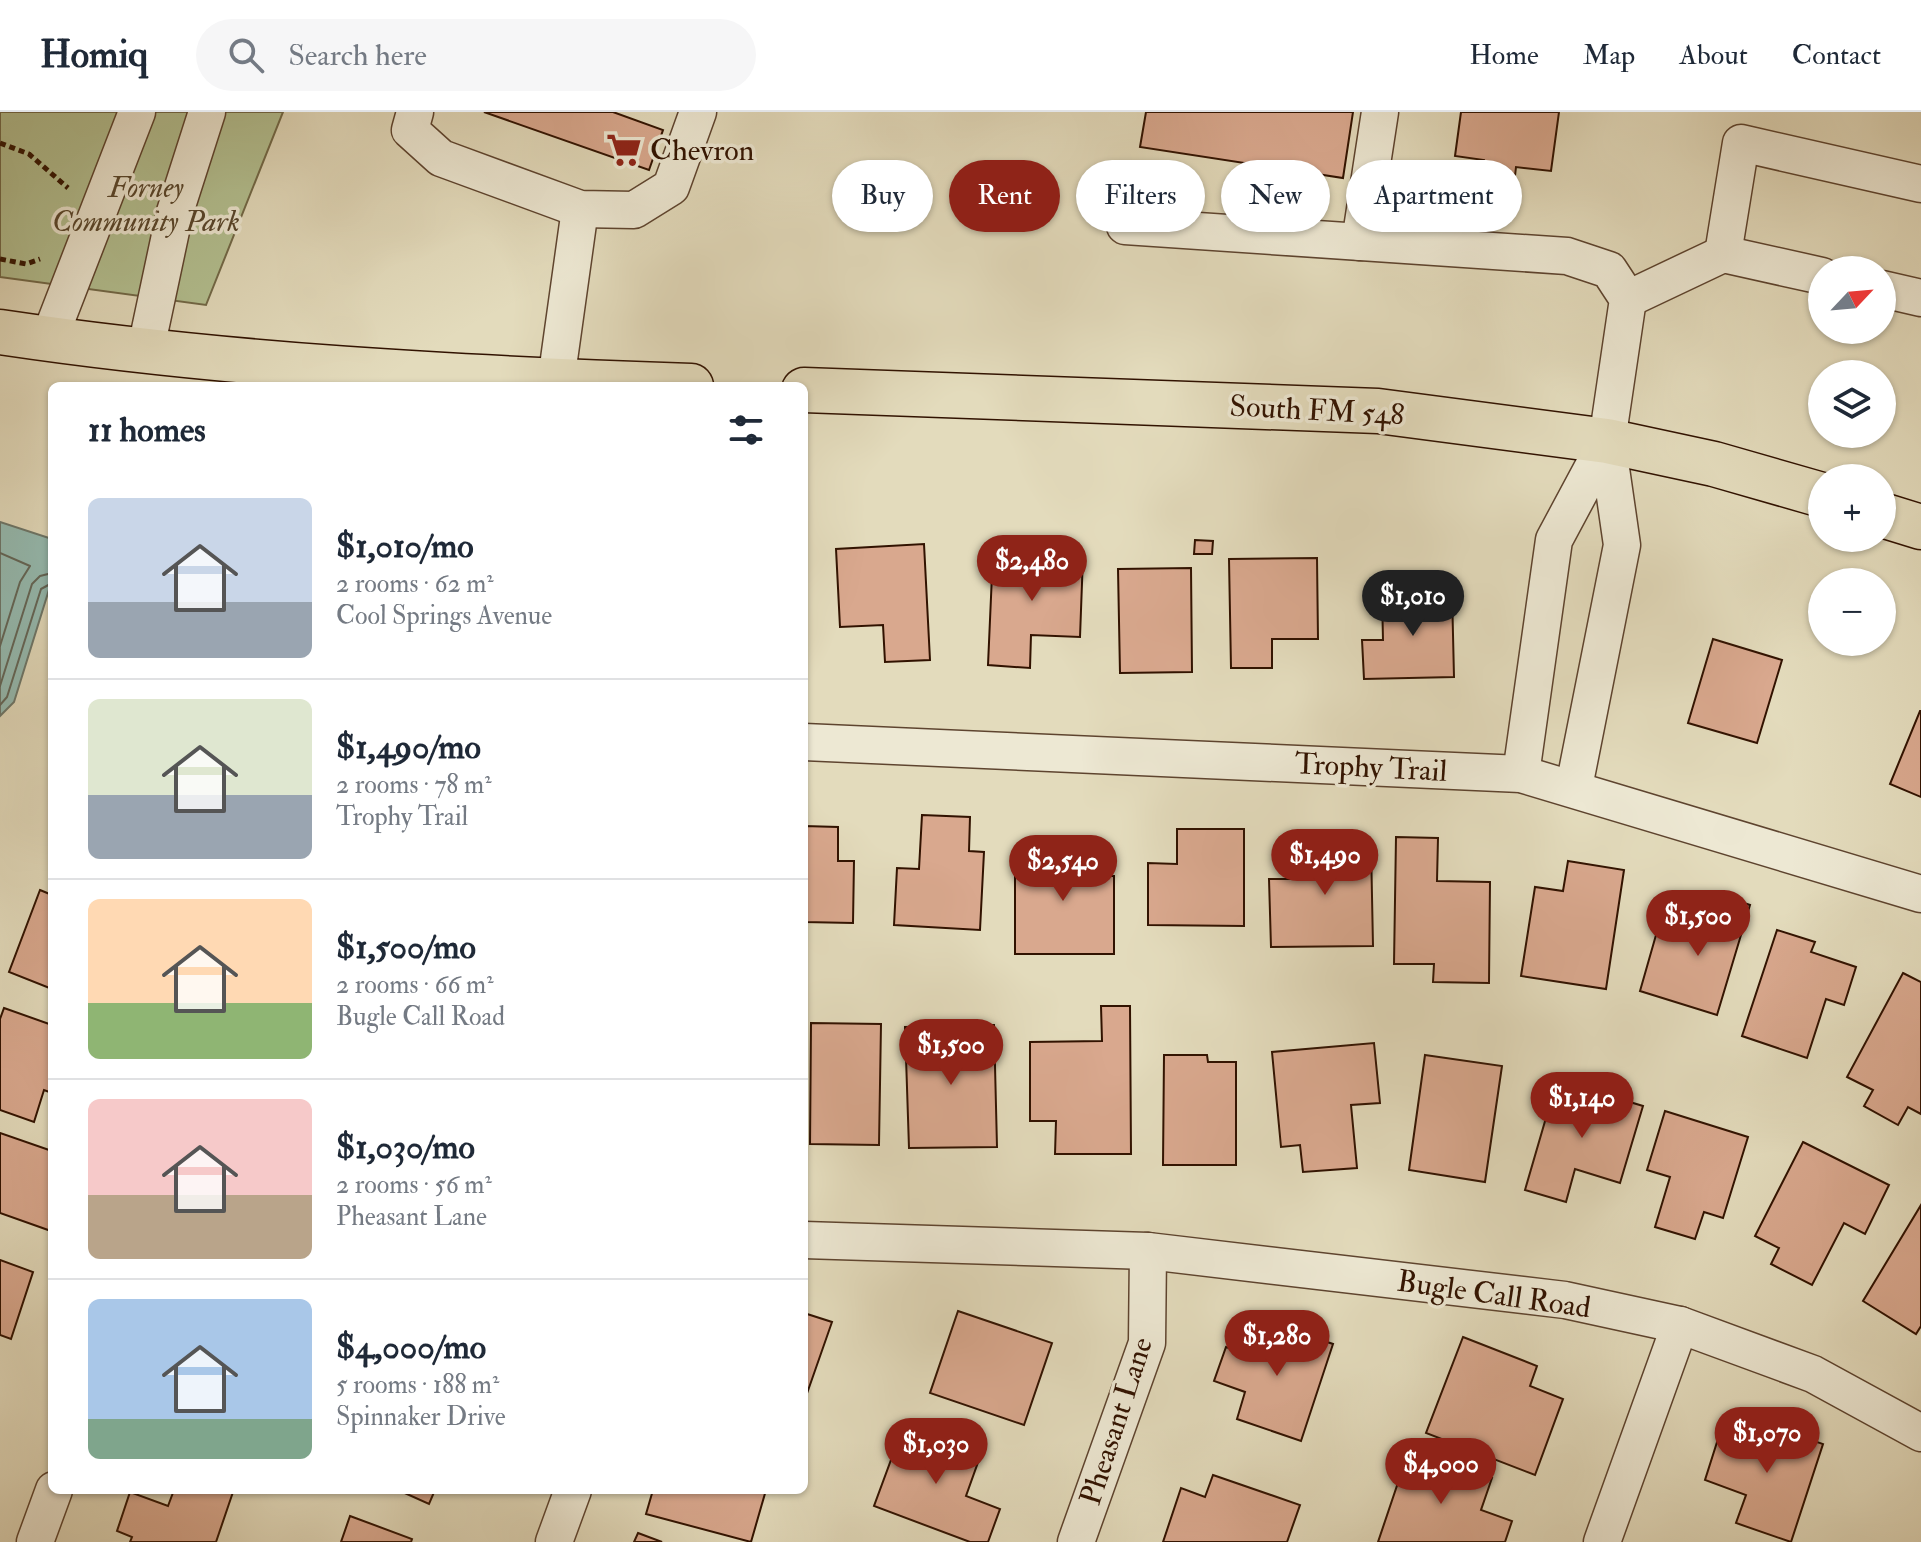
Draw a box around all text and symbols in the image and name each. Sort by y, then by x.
search box [196,19,756,91]
text: Homiq [40,31,148,79]
icon: search [224,33,268,77]
text: Search here [288,37,427,74]
text: Home [1469,38,1539,73]
text: Map [1583,38,1635,73]
text: About [1679,38,1748,73]
text: Contact [1792,38,1881,73]
supermarket icon: Chevron [605,131,643,169]
place label: Chevron [650,132,754,169]
chip: Buy [832,160,933,232]
chip: Rent [949,160,1060,232]
chip: Filters [1076,160,1205,232]
chip: New [1221,160,1330,232]
chip: Apartment [1346,160,1522,232]
park label: Forney Community Park [52,169,240,240]
north arrow [1808,256,1896,344]
map controls [1808,256,1896,656]
button: layers [1808,360,1896,448]
street label: South FM 548 [1229,387,1405,434]
icon: filters [724,408,768,452]
text: 11 homes [88,409,206,452]
button: + [1808,464,1896,552]
text: $1,010/mo [336,525,474,568]
icon: home [152,530,248,626]
pin: $2,480 [967,535,1097,603]
text: $2,480 [995,545,1069,577]
text: 2 rooms · 62 m² [336,568,494,600]
button: − [1808,568,1896,656]
pin: $1,010 [1348,570,1478,638]
text: $1,010 [1380,580,1446,612]
text: Cool Springs Avenue [336,600,552,632]
text: $1,490/mo [336,726,481,769]
icon: home [152,731,248,827]
street label: Trophy Trail [1294,745,1448,790]
text: 2 rooms · 78 m² [336,769,492,801]
text: Trophy Trail [336,801,468,833]
pin: $1,490 [1260,829,1390,897]
pin: $2,540 [998,835,1128,903]
text: $1,490 [1289,839,1361,871]
text: $2,540 [1027,845,1099,877]
pin: $1,500 [1633,890,1763,958]
text: $1,500 [1664,900,1732,932]
text: $1,500/mo [336,926,476,969]
icon: home [152,931,248,1027]
text: 2 rooms · 66 m² [336,969,494,1001]
text: Bugle Call Road [336,1001,505,1033]
pin: $1,500 [886,1019,1016,1087]
text: $1,500 [917,1029,985,1061]
pin: $1,140 [1517,1072,1647,1140]
text: $1,140 [1549,1082,1615,1114]
text: $1,030/mo [336,1126,475,1169]
icon: home [152,1131,248,1227]
text: 2 rooms · 56 m² [336,1169,492,1201]
text: Pheasant Lane [336,1201,487,1233]
street label: Bugle Call Road [1395,1263,1593,1326]
pin: $1,280 [1212,1310,1342,1378]
text: $1,280 [1243,1320,1311,1352]
text: $4,000/mo [336,1326,486,1369]
icon: home [152,1331,248,1427]
street label: Pheasant Lane [1072,1333,1161,1510]
text: 5 rooms · 188 m² [336,1369,499,1401]
text: Spinnaker Drive [336,1401,506,1433]
pin: $1,070 [1702,1407,1832,1475]
text: $1,070 [1733,1417,1801,1449]
pin: $1,030 [871,1418,1001,1486]
text: $1,030 [903,1428,969,1460]
pin: $4,000 [1376,1438,1506,1506]
text: $4,000 [1403,1448,1479,1480]

